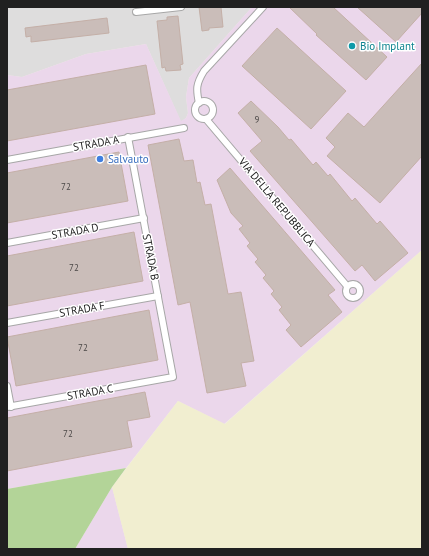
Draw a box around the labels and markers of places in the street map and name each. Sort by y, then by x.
place label: Bio Implant [360,39,415,53]
marker: Bio Implant [347,41,357,51]
place label: Salvauto [108,152,149,166]
marker: Salvauto [95,154,105,164]

